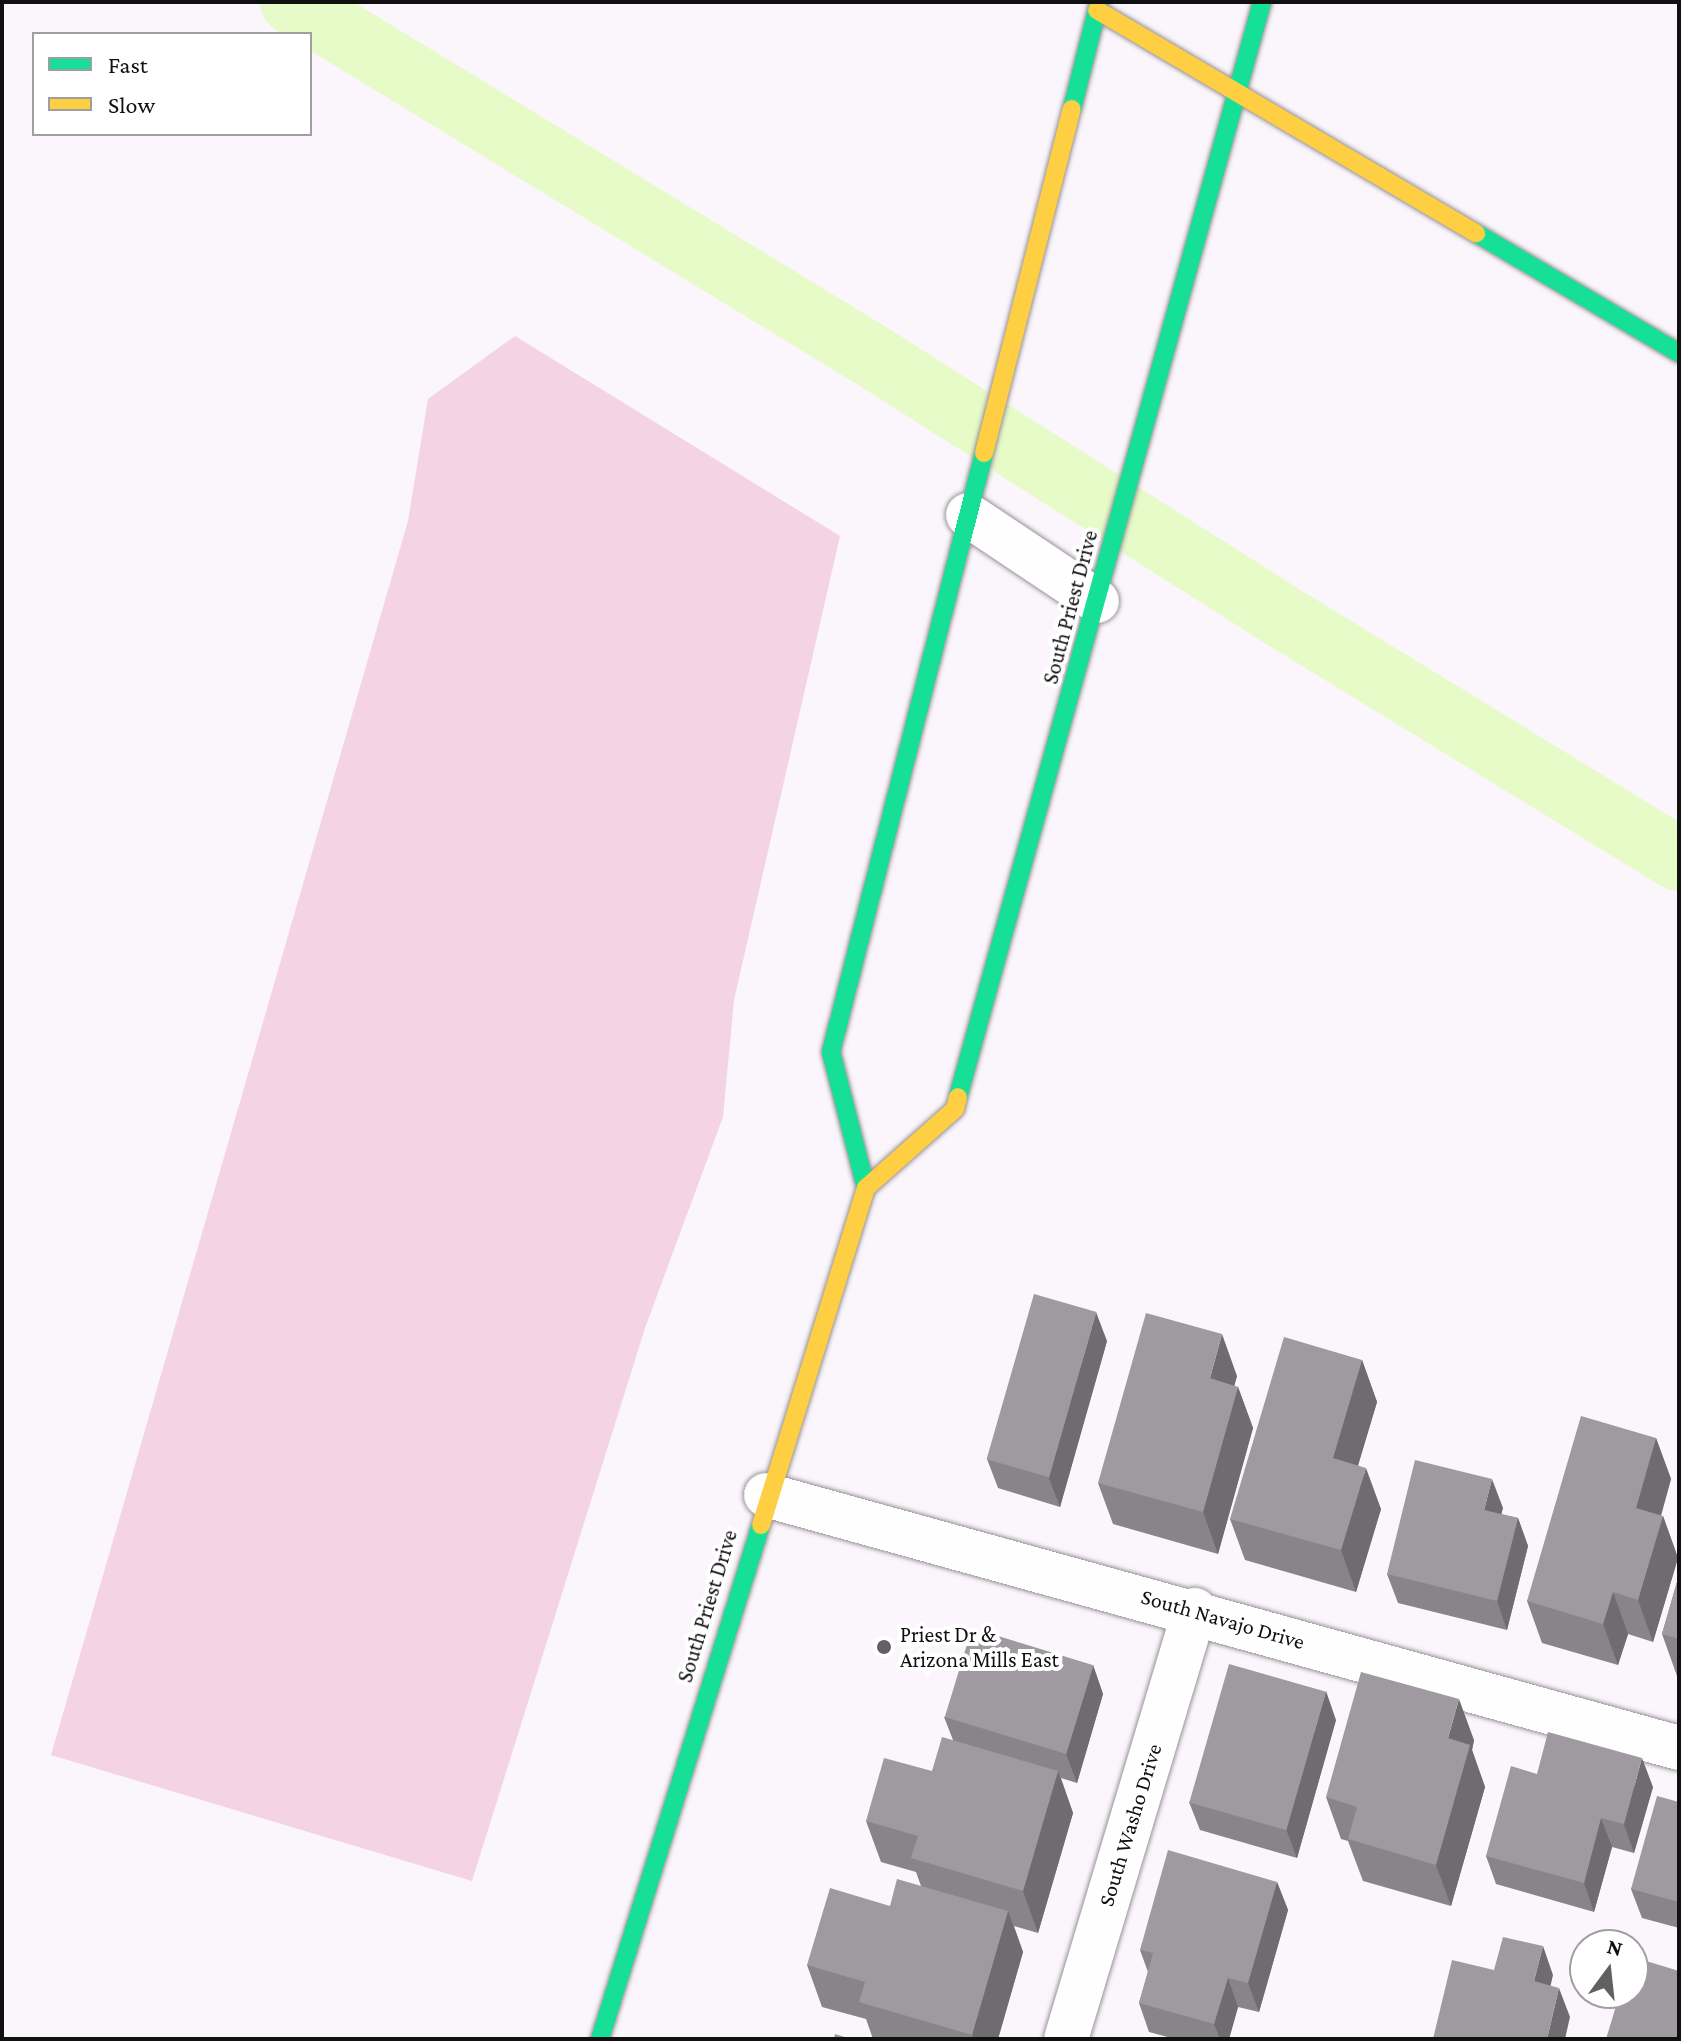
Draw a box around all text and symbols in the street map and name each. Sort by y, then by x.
legend [32,32,312,136]
text: Fast [108,51,148,78]
text: Slow [108,91,155,118]
street label: South Priest Drive [1037,527,1103,687]
street label: South Priest Drive [671,1526,743,1686]
street label: South Navajo Drive [1138,1583,1308,1655]
place label: Priest Dr & Arizona Mills East [900,1621,1059,1672]
marker: Priest Dr & Arizona Mills East [875,1638,893,1656]
street label: South Washo Drive [1093,1740,1167,1910]
north arrow [1569,1929,1649,2009]
text: N [1604,1933,1625,1961]

